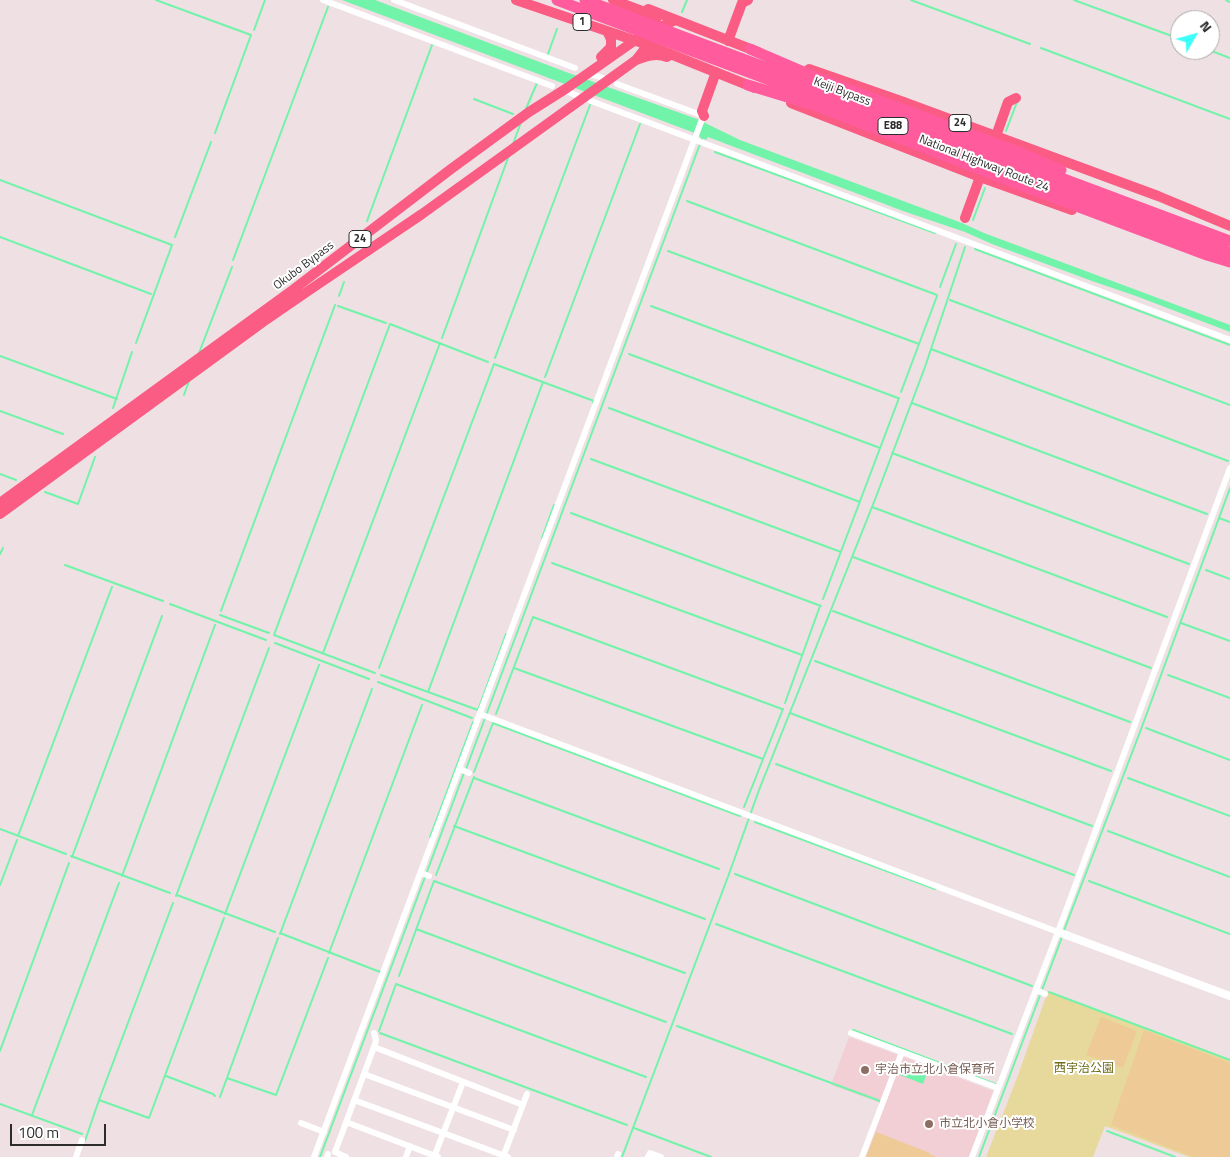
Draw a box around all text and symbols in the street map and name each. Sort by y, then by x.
north arrow [1170,10,1220,60]
road number: 1 [573,14,591,31]
text: N [1195,16,1218,36]
street label: Keiji Bypass [811,75,873,109]
road number: 24 [949,115,971,132]
road number: E88 [878,118,908,134]
street label: National Highway Route 24 [917,133,1051,195]
road number: 24 [349,230,371,248]
street label: Okubo Bypass [271,239,337,293]
park label: 西宇治公園 [1054,1062,1114,1076]
place label: 宇治市立北小倉保育所 [875,1063,995,1077]
marker: 宇治市立北小倉保育所 [859,1064,871,1076]
scale bar [12,1114,109,1146]
place label: 市立北小倉小学校 [939,1117,1035,1131]
marker: 市立北小倉小学校 [923,1118,935,1130]
text: 100 m [18,1121,59,1144]

